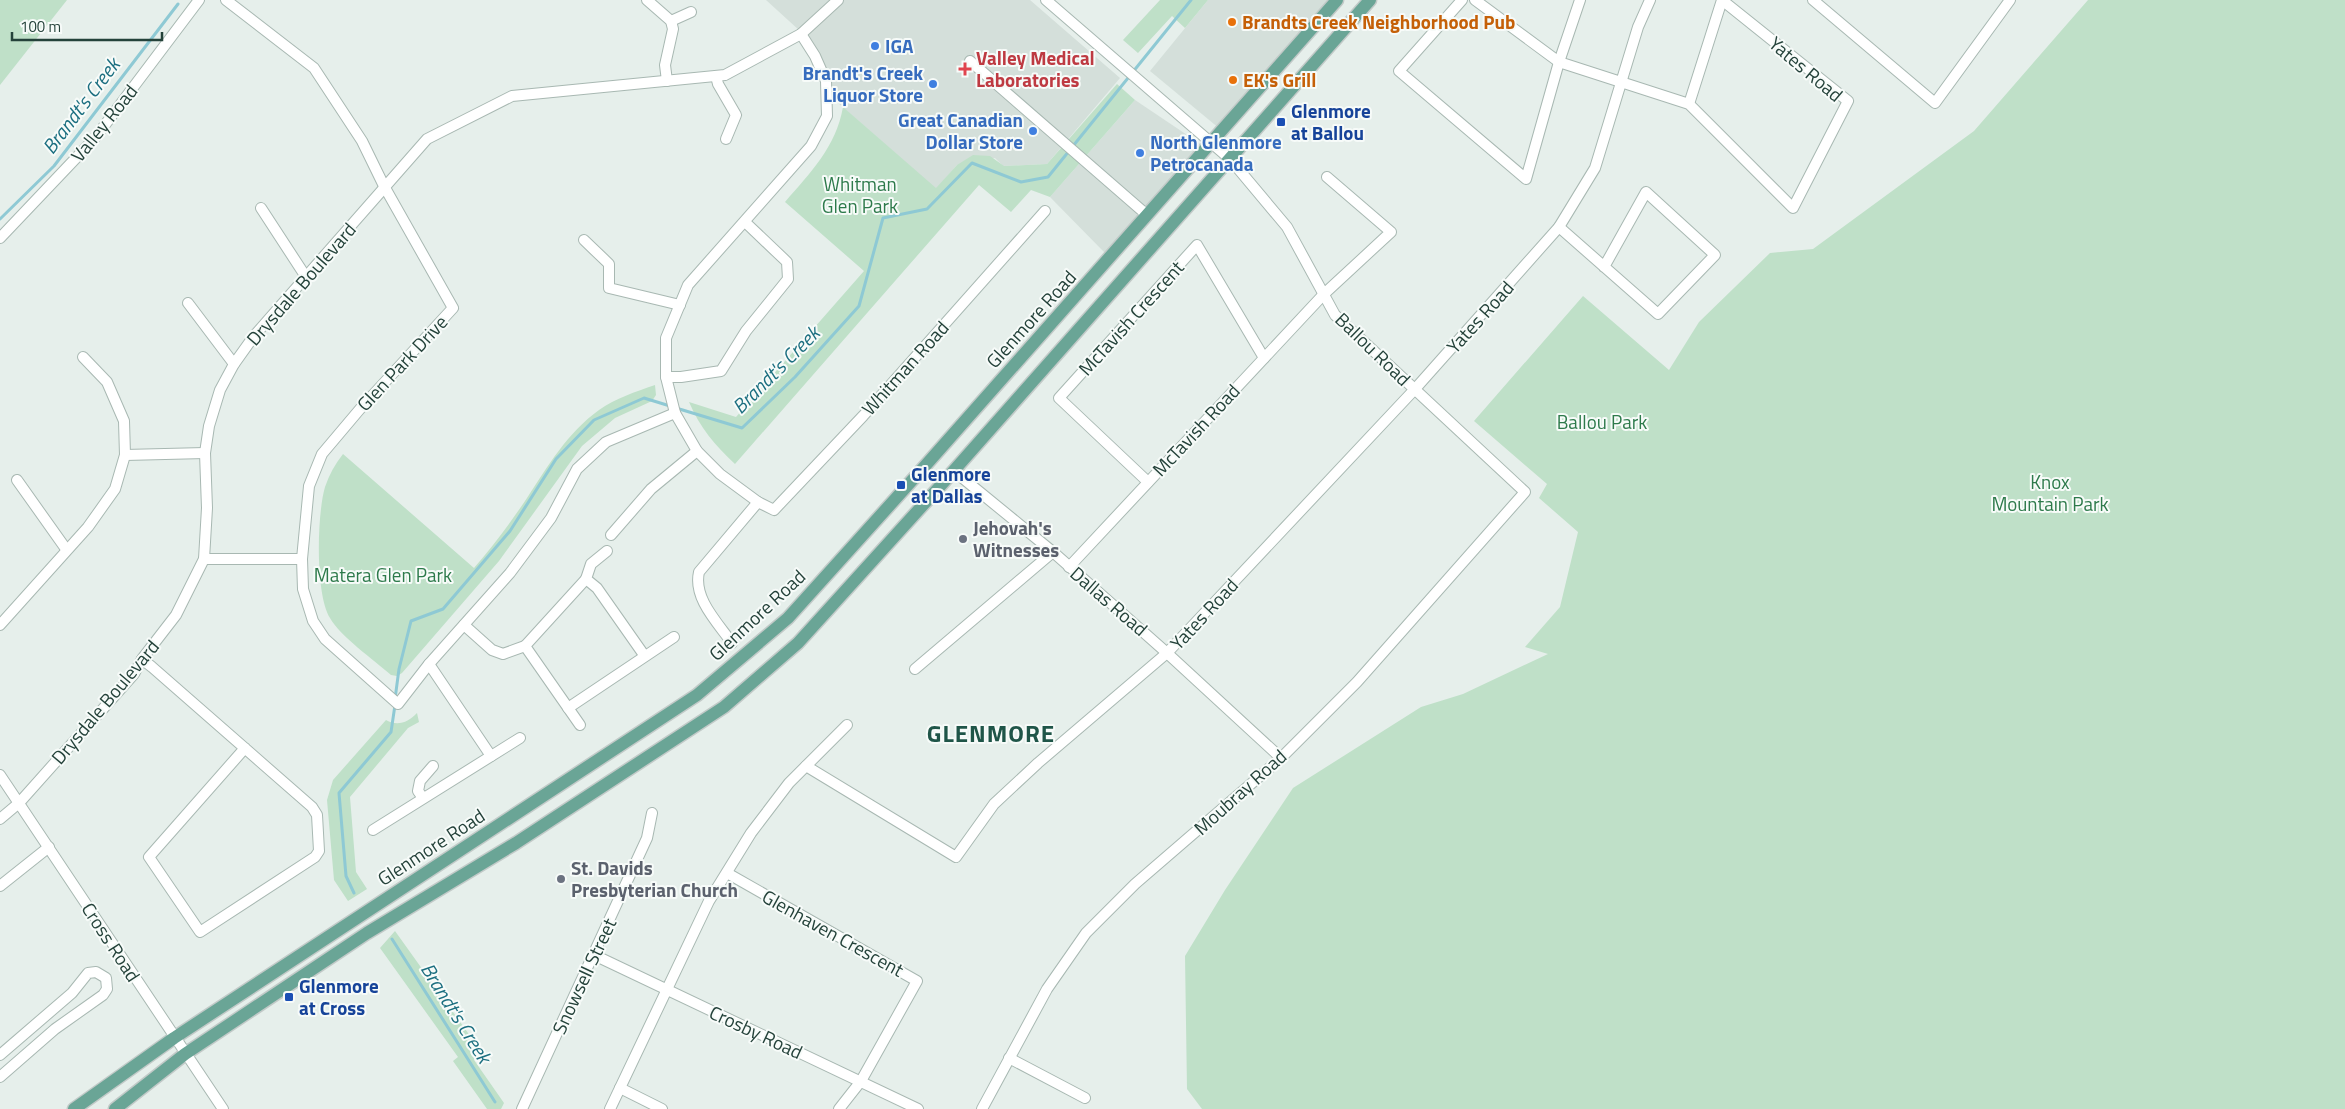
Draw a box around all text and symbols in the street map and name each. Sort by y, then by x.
place label: Brandts Creek Neighborhood Pub [1242,7,1515,36]
scale bar [12,10,162,42]
text: 100 m [20,15,61,38]
marker: Brandts Creek Neighborhood Pub [1226,16,1238,28]
street label: Yates Road [1763,29,1850,108]
place label: IGA [885,31,914,60]
marker: IGA [869,40,881,52]
place label: Valley Medical Laboratories [976,43,1095,94]
water label: Brandt's Creek [34,49,128,160]
place label: Brandt's Creek Liquor Store [803,58,923,109]
marker: Valley Medical Laboratories [958,62,972,76]
place label: EK's Grill [1243,65,1316,94]
marker: EK's Grill [1227,74,1239,86]
street label: Valley Road [63,78,144,168]
marker: Brandt's Creek Liquor Store [927,78,939,90]
place label: Glenmore at Ballou [1291,96,1371,147]
place label: Great Canadian Dollar Store [898,105,1023,156]
marker: Glenmore at Ballou [1275,116,1287,128]
marker: Great Canadian Dollar Store [1027,125,1039,137]
place label: North Glenmore Petrocanada [1150,127,1282,178]
marker: North Glenmore Petrocanada [1134,147,1146,159]
park label: Whitman Glen Park [822,169,898,220]
street label: Drysdale Boulevard [239,216,362,352]
street label: McTavish Crescent [1071,253,1191,382]
street label: Glenmore Road [979,263,1083,374]
street label: Yates Road [1439,274,1520,359]
street label: Ballou Road [1329,305,1418,392]
street label: Glen Park Drive [349,308,454,417]
street label: Whitman Road [854,314,955,422]
water label: Brandt's Creek [725,317,828,421]
street label: McTavish Road [1145,377,1246,483]
park label: Ballou Park [1557,407,1647,436]
place label: Glenmore at Dallas [911,459,991,510]
park label: Knox Mountain Park [1991,467,2109,518]
marker: Glenmore at Dallas [895,479,907,491]
place label: Jehovah's Witnesses [973,513,1059,564]
marker: Jehovah's Witnesses [957,533,969,545]
street label: Dallas Road [1064,559,1154,642]
park label: Matera Glen Park [314,560,452,589]
street label: Glenmore Road [702,562,812,667]
street label: Yates Road [1163,571,1245,656]
street label: Drysdale Boulevard [44,633,166,770]
district label: GLENMORE [927,715,1055,751]
street label: Moubray Road [1187,742,1293,841]
street label: Glenmore Road [371,801,490,892]
place label: St. Davids Presbyterian Church [571,853,738,904]
marker: St. Davids Presbyterian Church [555,873,567,885]
street label: Glenhaven Crescent [757,882,910,984]
street label: Cross Road [75,896,148,987]
street label: Snowsell Street [544,913,623,1039]
water label: Brandt's Creek [413,956,501,1071]
place label: Glenmore at Cross [299,971,379,1022]
marker: Glenmore at Cross [283,991,295,1003]
street label: Crosby Road [705,997,808,1066]

